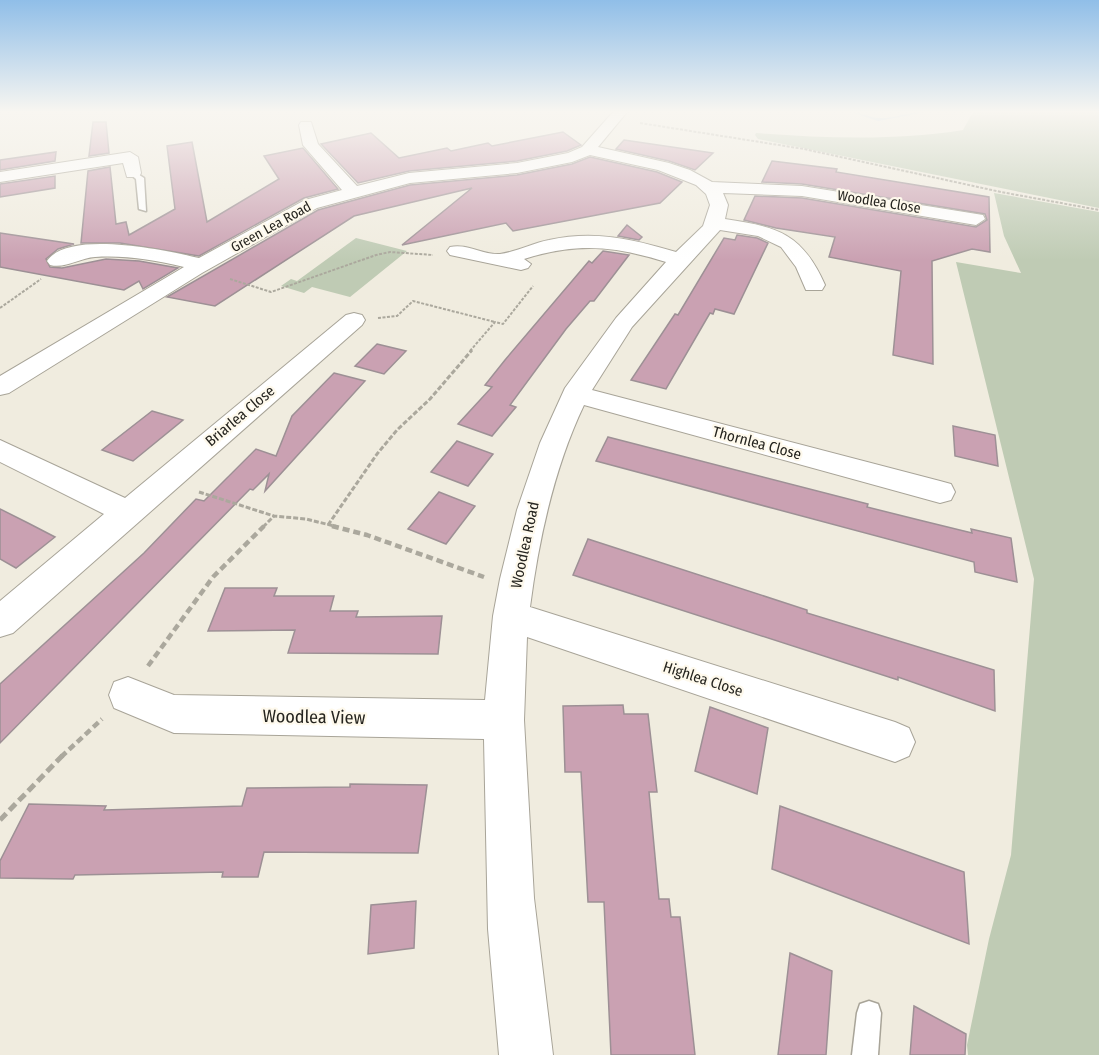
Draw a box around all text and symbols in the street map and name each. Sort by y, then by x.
street label: Woodlea Close [836,187,922,217]
street label: Green Lea Road [228,198,314,256]
street label: Briarlea Close [202,382,278,450]
street label: Thornlea Close [711,423,803,463]
street label: Woodlea Road [507,500,543,590]
street label: Highlea Close [661,658,745,700]
street label: Woodlea View [262,705,366,729]

